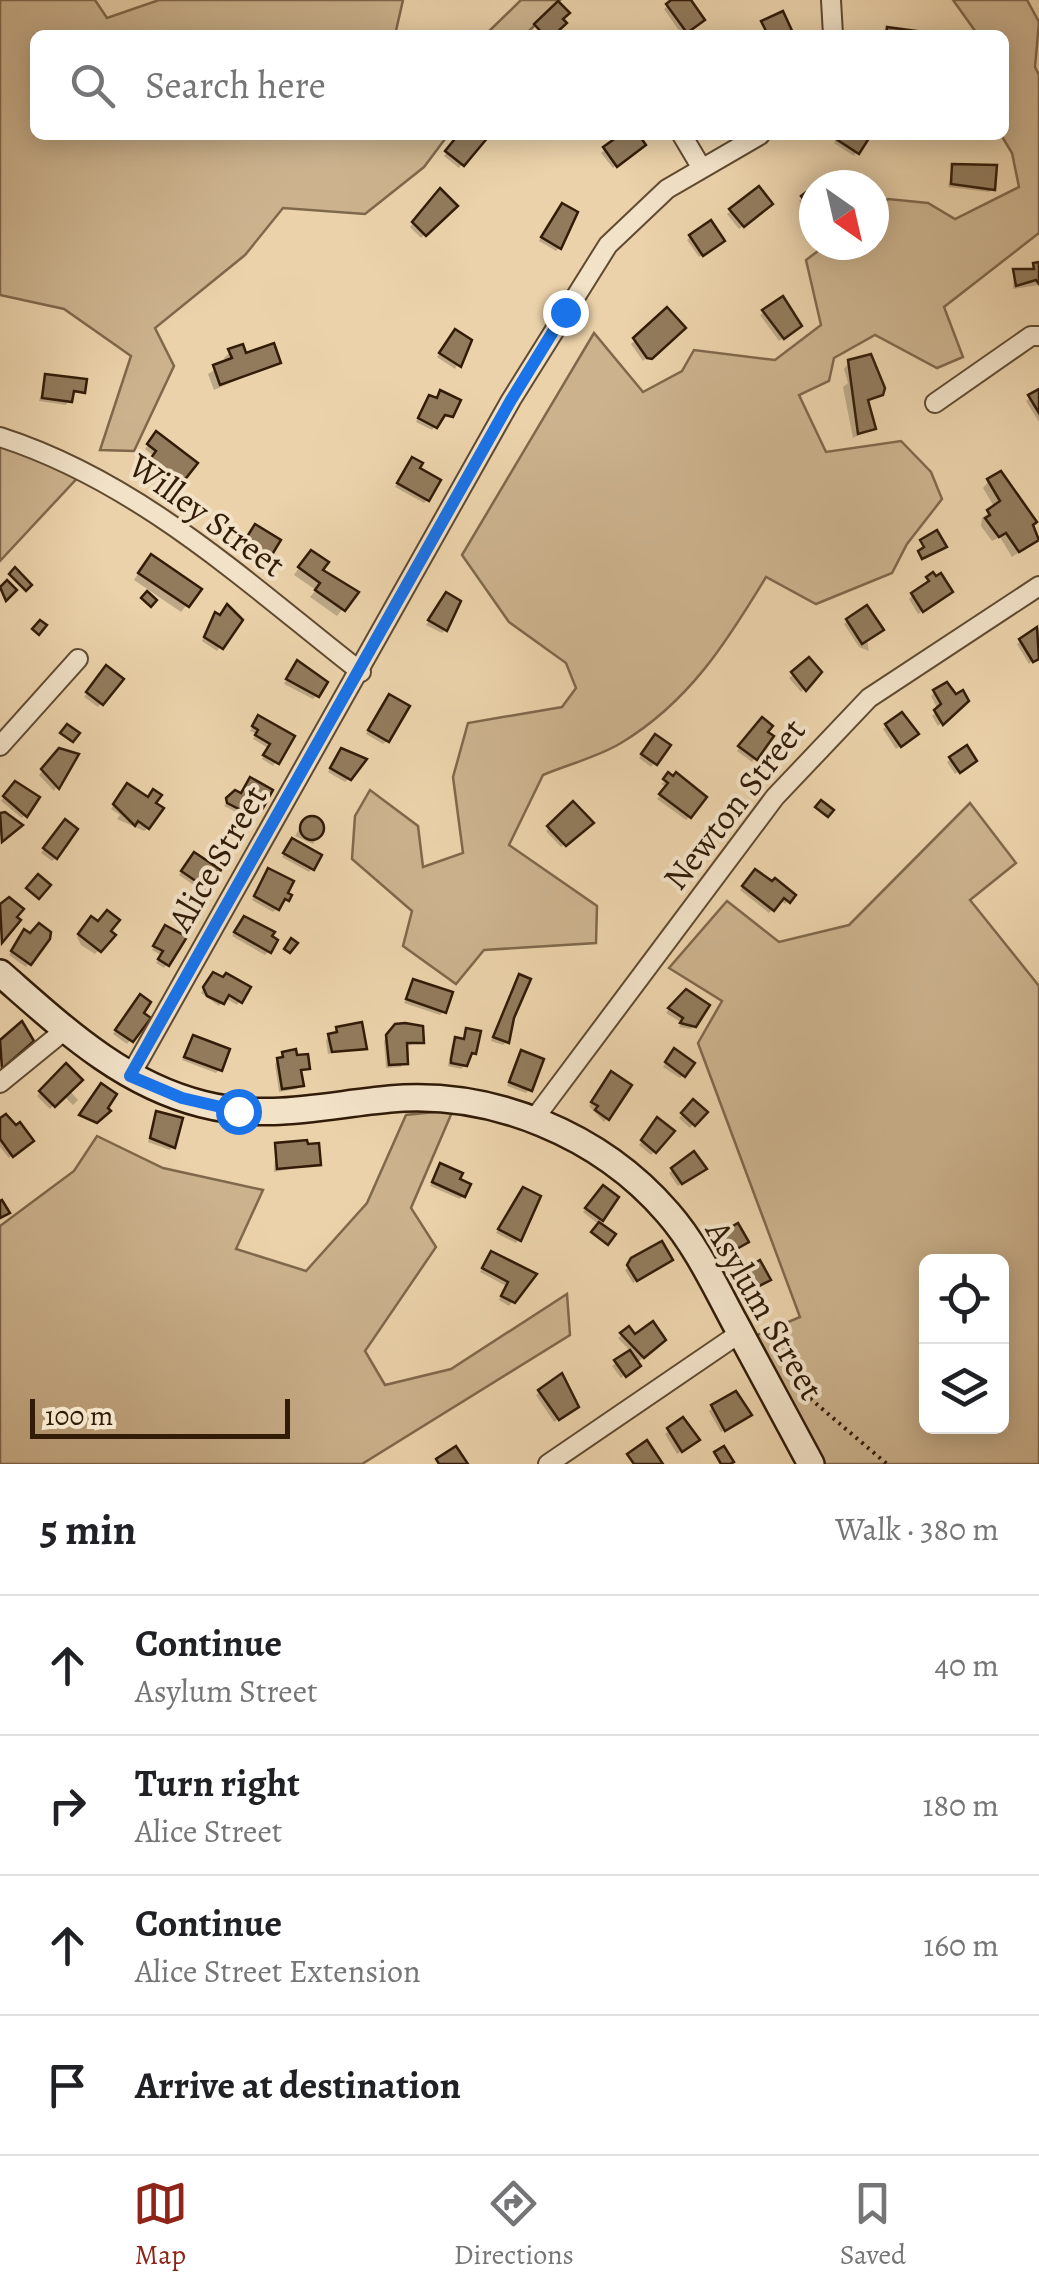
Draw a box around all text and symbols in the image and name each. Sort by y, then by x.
search box [30,30,1009,140]
icon: search [65,58,120,113]
text: Search here [145,59,326,111]
north arrow [799,170,889,260]
route end [543,290,589,336]
street label: Willey Street [118,441,295,588]
street label: Newton Street [652,708,816,900]
street label: Alice Street [155,776,278,941]
route start [216,1089,262,1135]
street label: Asylum Street [694,1211,836,1408]
map controls [919,1254,1009,1434]
button: locate [919,1254,1009,1344]
button: layers [919,1344,1009,1434]
scale bar [30,1394,290,1438]
text: 100 m [45,1397,113,1435]
text: 5 min [40,1501,136,1558]
text: Walk · 380 m [835,1507,999,1551]
text: Continue [135,1617,282,1669]
icon: ahead [40,1638,95,1693]
text: 40 m [934,1643,999,1687]
text: Asylum Street [135,1669,318,1713]
text: Turn right [135,1757,300,1809]
icon: right [40,1778,95,1833]
text: 180 m [923,1783,999,1827]
text: Alice Street [135,1809,282,1853]
text: Continue [135,1897,282,1949]
icon: ahead [40,1918,95,1973]
text: 160 m [923,1923,999,1967]
text: Alice Street Extension [135,1949,421,1993]
icon: arrive [40,2058,95,2113]
text: Arrive at destination [135,2059,461,2111]
tab: Map [133,2176,188,2274]
tab: Directions [454,2176,574,2274]
tab: Saved [840,2176,906,2274]

